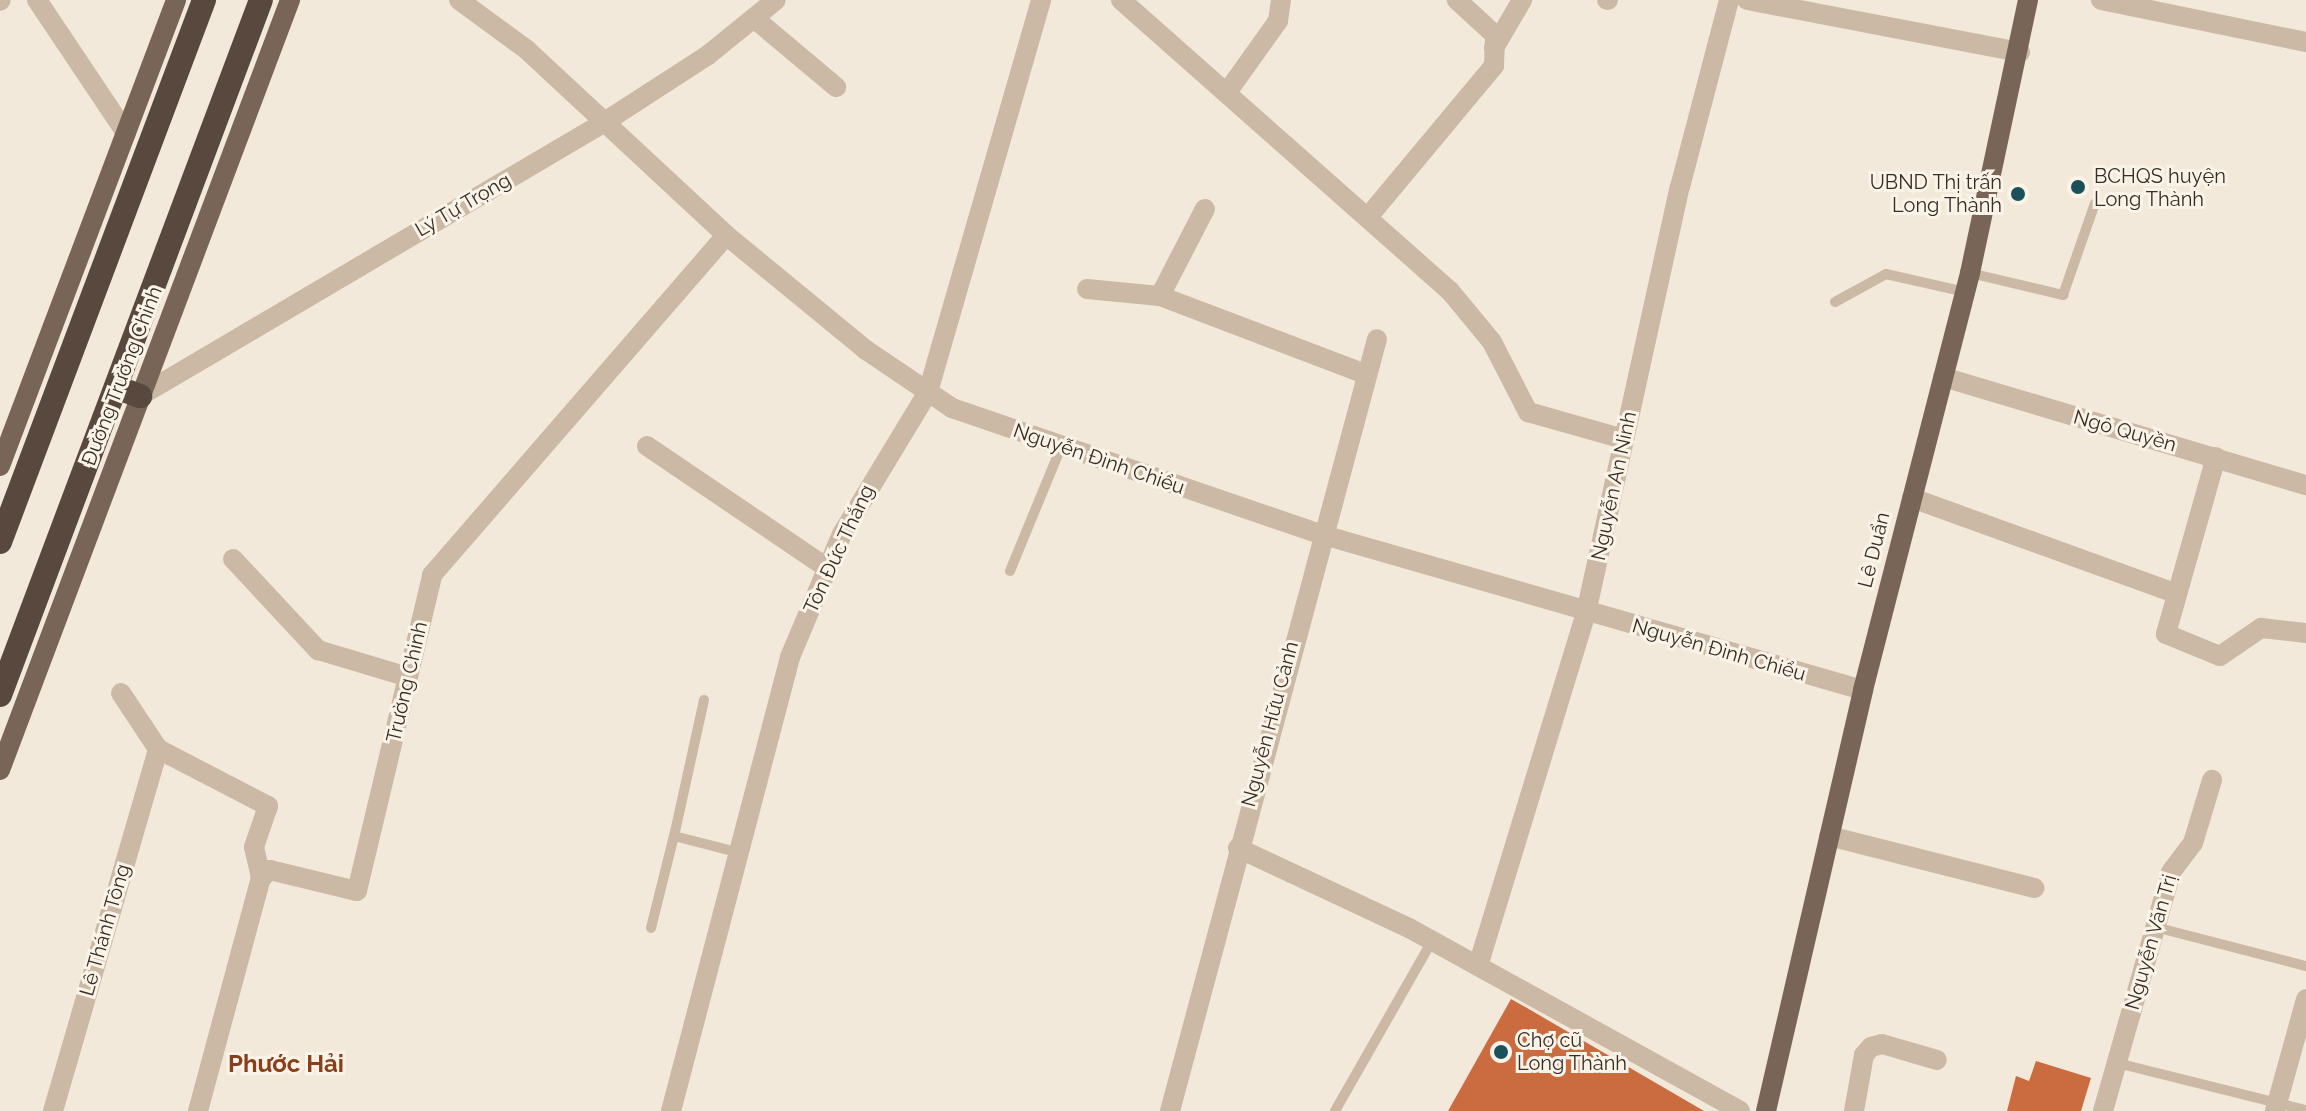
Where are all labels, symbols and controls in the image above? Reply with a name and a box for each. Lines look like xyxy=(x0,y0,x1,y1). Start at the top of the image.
place label: BCHQS huyện Long Thành xyxy=(2094,164,2226,211)
street label: Lý Tự Trọng xyxy=(410,168,516,242)
place label: UBND Thị trấn Long Thành xyxy=(1869,170,2002,217)
marker: BCHQS huyện Long Thành xyxy=(2069,178,2087,196)
marker: UBND Thị trấn Long Thành xyxy=(2009,185,2027,203)
street label: Đường Trường Chinh xyxy=(77,283,167,469)
street label: Ngô Quyền xyxy=(2071,405,2179,457)
street label: Nguyễn An Ninh xyxy=(1586,409,1642,563)
street label: Nguyễn Đình Chiểu xyxy=(1010,418,1188,500)
street label: Tôn Đức Thắng xyxy=(799,481,879,617)
street label: Lê Duẩn xyxy=(1853,510,1895,590)
street label: Nguyễn Đình Chiểu xyxy=(1629,614,1809,686)
street label: Trường Chinh xyxy=(381,619,433,745)
street label: Nguyễn Hữu Cảnh xyxy=(1236,639,1304,809)
street label: Lê Thánh Tông xyxy=(75,861,135,999)
street label: Nguyễn Văn Trị xyxy=(2120,871,2182,1013)
place label: Chợ cũ Long Thành xyxy=(1517,1028,1628,1075)
marker: Chợ cũ Long Thành xyxy=(1492,1043,1510,1061)
district label: Phước Hải xyxy=(228,1050,344,1078)

